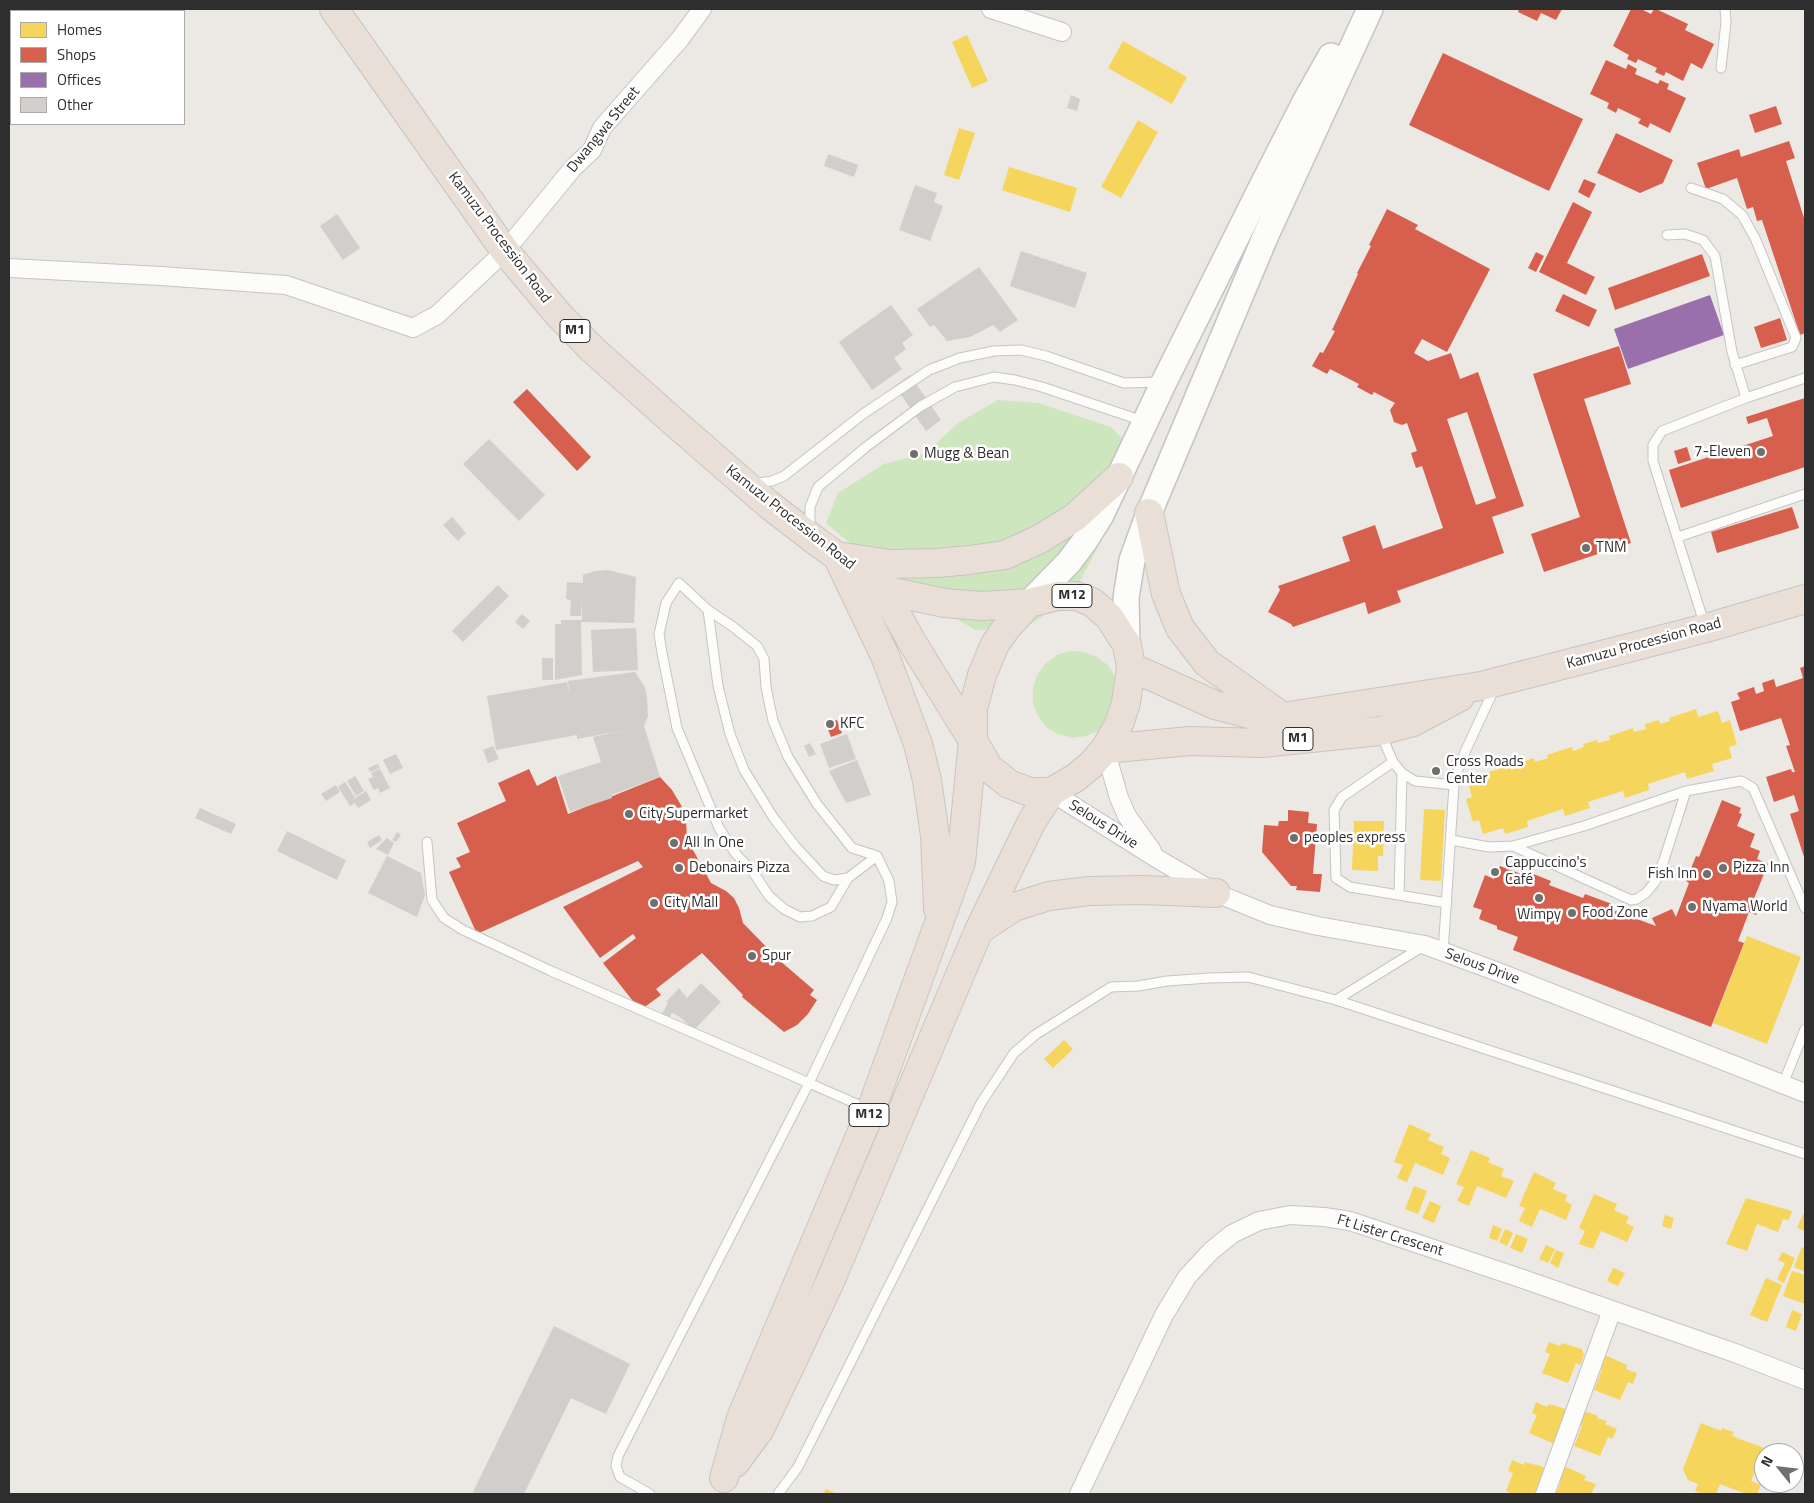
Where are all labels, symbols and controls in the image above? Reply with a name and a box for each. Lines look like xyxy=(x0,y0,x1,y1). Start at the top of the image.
legend xyxy=(10,10,185,125)
text: Homes xyxy=(57,18,102,41)
text: Shops xyxy=(57,43,96,66)
text: Offices xyxy=(57,68,101,91)
street label: Dwangwa Street xyxy=(564,83,644,177)
text: Other xyxy=(57,93,93,116)
street label: Kamuzu Procession Road xyxy=(444,169,554,307)
road number: M1 xyxy=(560,320,590,342)
place label: 7-Eleven xyxy=(1694,443,1751,461)
place label: Mugg & Bean xyxy=(924,445,1009,463)
marker: 7-Eleven xyxy=(1755,446,1767,458)
marker: Mugg & Bean xyxy=(908,448,920,460)
street label: Kamuzu Procession Road xyxy=(722,462,858,574)
place label: TNM xyxy=(1596,539,1627,557)
marker: TNM xyxy=(1580,542,1592,554)
road number: M12 xyxy=(1052,584,1092,608)
street label: Kamuzu Procession Road xyxy=(1565,615,1723,673)
place label: KFC xyxy=(840,715,864,733)
marker: KFC xyxy=(824,718,836,730)
road number: M1 xyxy=(1283,728,1313,751)
place label: Cross Roads Center xyxy=(1446,753,1524,788)
marker: Cross Roads Center xyxy=(1430,765,1442,777)
street label: Selous Drive xyxy=(1065,797,1141,853)
place label: City Supermarket xyxy=(639,805,748,823)
marker: City Supermarket xyxy=(623,808,635,820)
place label: peoples express xyxy=(1304,829,1405,847)
marker: peoples express xyxy=(1288,832,1300,844)
place label: All In One xyxy=(684,834,744,852)
marker: All In One xyxy=(668,837,680,849)
place label: Cappuccino's Café xyxy=(1505,854,1586,889)
place label: Debonairs Pizza xyxy=(689,859,790,877)
place label: Pizza Inn xyxy=(1733,859,1789,877)
marker: Debonairs Pizza xyxy=(673,862,685,874)
marker: Pizza Inn xyxy=(1717,862,1729,874)
place label: Fish Inn xyxy=(1648,865,1697,883)
marker: Cappuccino's Café xyxy=(1489,866,1501,878)
marker: Fish Inn xyxy=(1701,868,1713,880)
marker: Wimpy xyxy=(1533,892,1545,904)
place label: City Mall xyxy=(664,894,718,912)
marker: City Mall xyxy=(648,897,660,909)
place label: Nyama World xyxy=(1702,898,1788,916)
marker: Nyama World xyxy=(1686,901,1698,913)
place label: Food Zone xyxy=(1582,904,1648,922)
place label: Wimpy xyxy=(1517,906,1561,924)
marker: Food Zone xyxy=(1566,907,1578,919)
street label: Selous Drive xyxy=(1442,945,1522,989)
place label: Spur xyxy=(762,947,791,965)
marker: Spur xyxy=(746,950,758,962)
road number: M12 xyxy=(849,1104,889,1126)
street label: Ft Lister Crescent xyxy=(1335,1211,1445,1261)
north arrow xyxy=(1754,1443,1804,1493)
text: N xyxy=(1755,1452,1778,1470)

